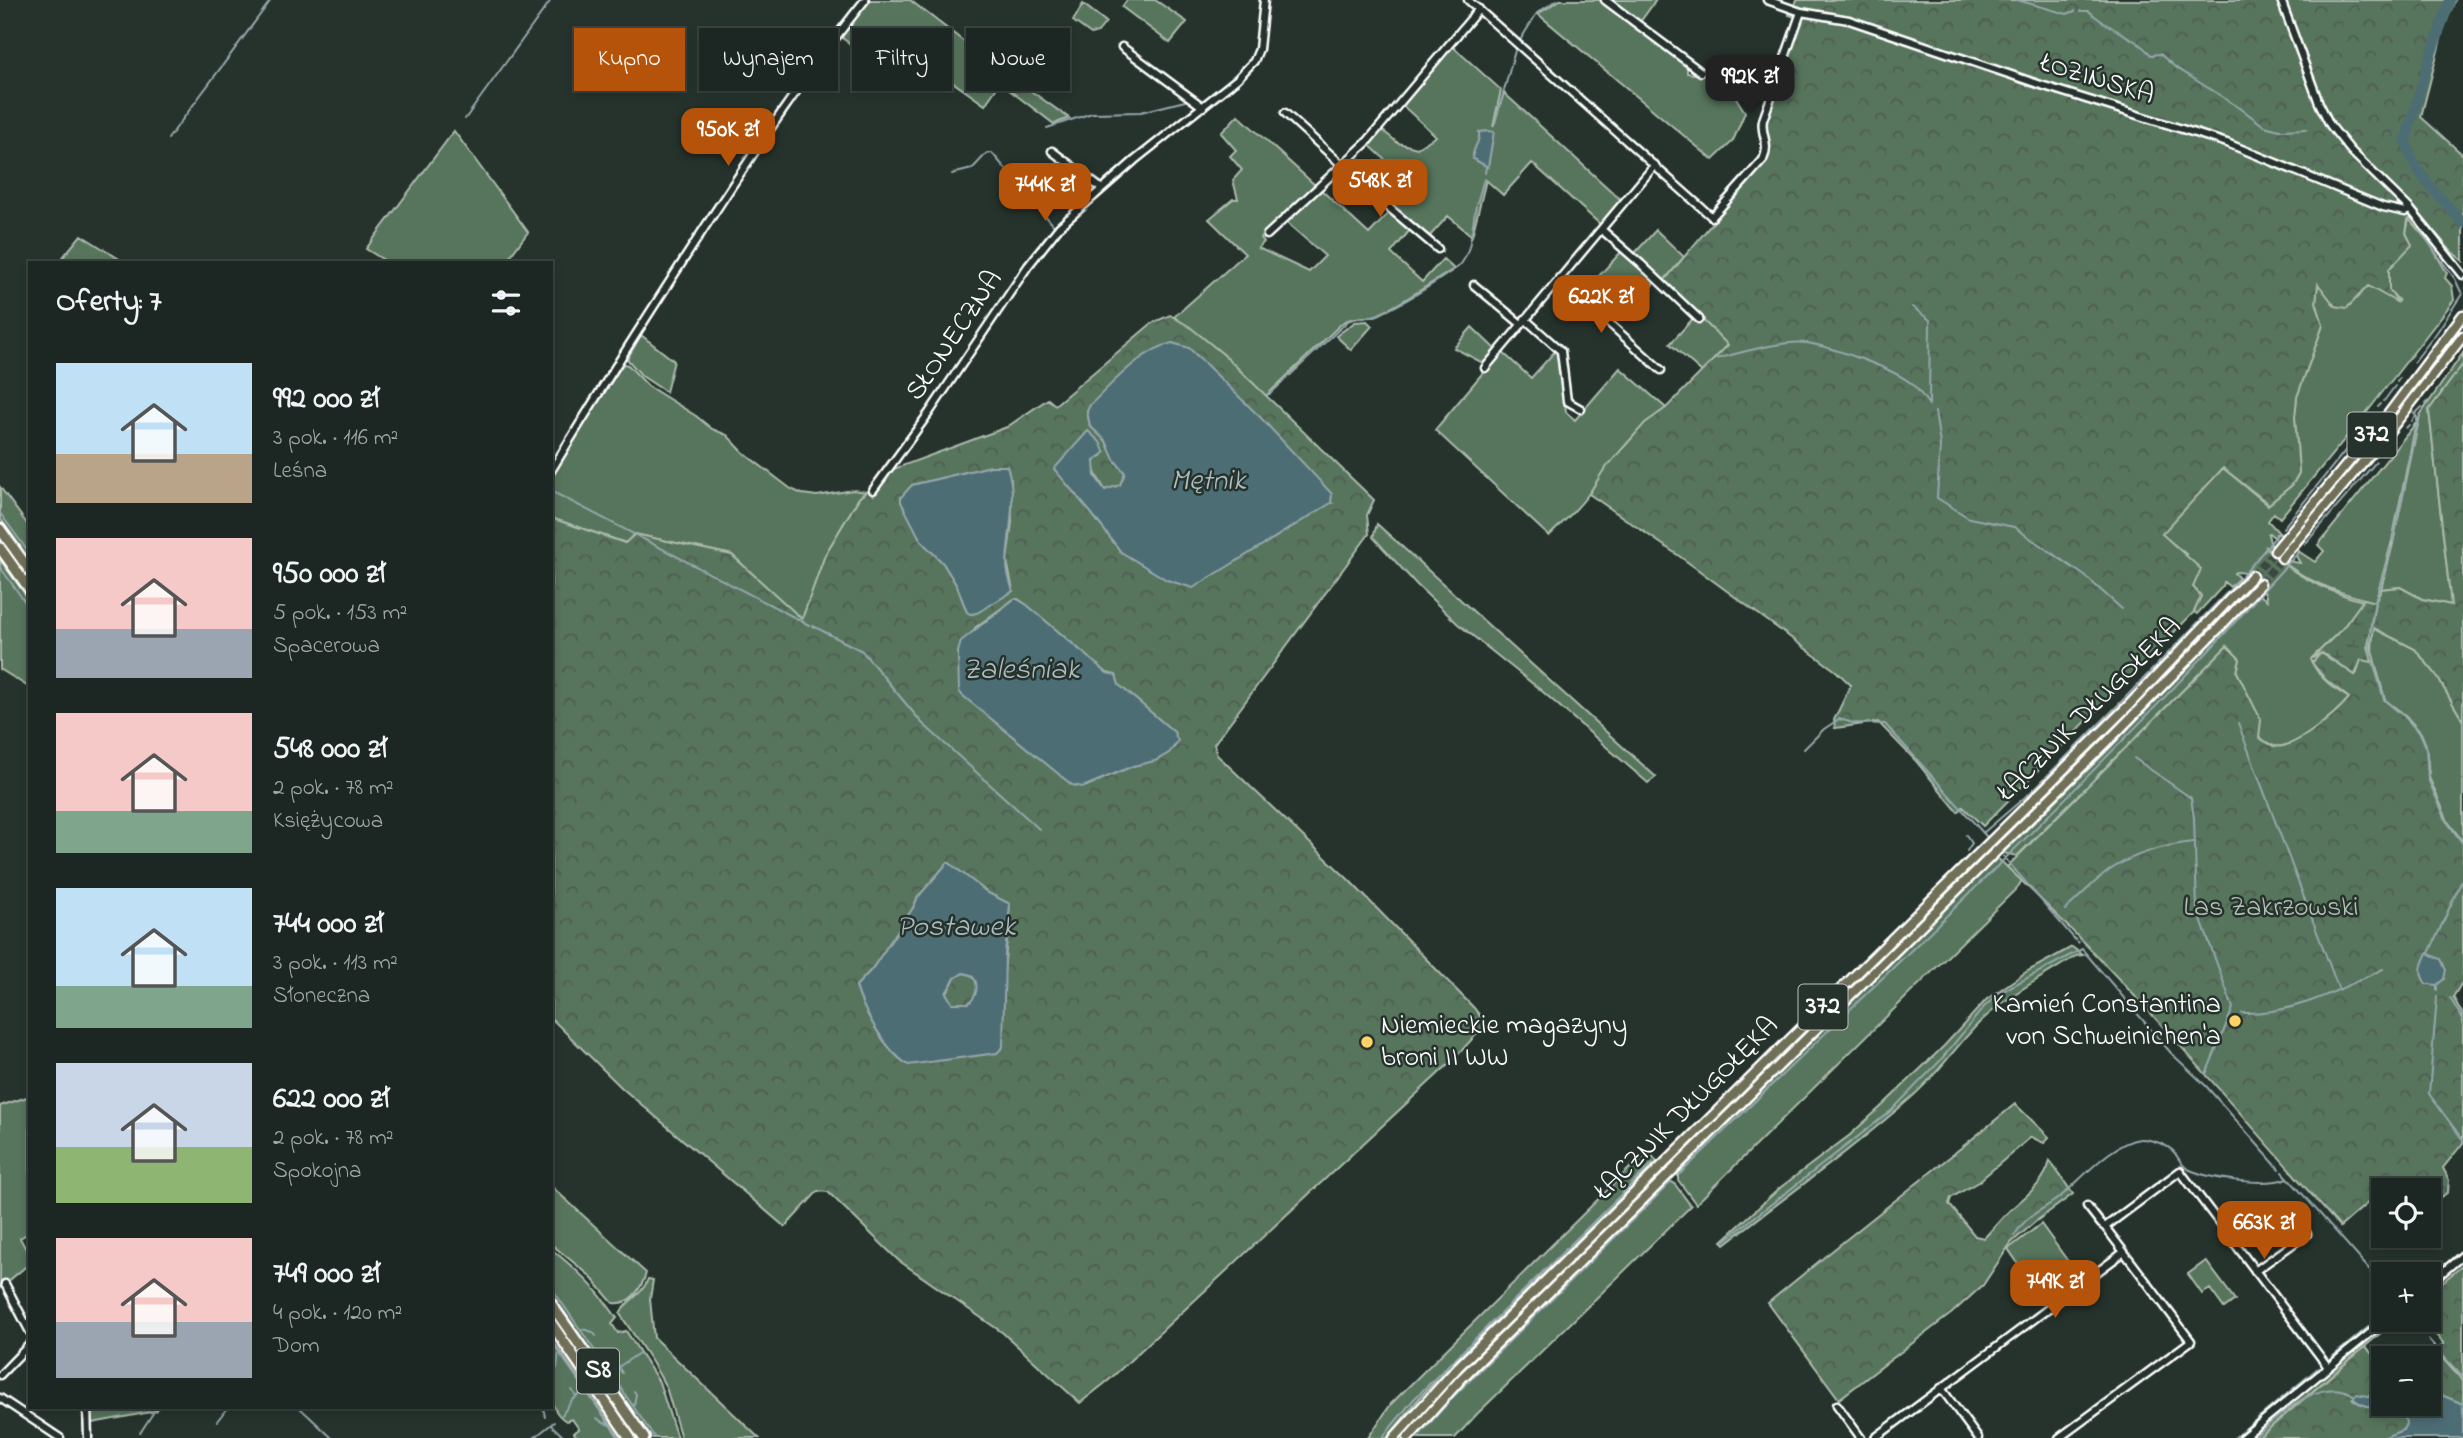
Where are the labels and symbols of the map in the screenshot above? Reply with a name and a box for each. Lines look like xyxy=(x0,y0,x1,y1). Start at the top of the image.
street label: ŁOZIŃSKA xyxy=(2034,43,2159,117)
pin: 992K zł xyxy=(1685,55,1815,115)
pin: 950K zł xyxy=(663,108,793,168)
pin: 548K zł xyxy=(1315,160,1445,219)
pin: 744K zł xyxy=(980,164,1110,223)
street label: SŁONECZNA xyxy=(896,262,1014,410)
pin: 622K zł xyxy=(1536,276,1666,335)
road number: 372 xyxy=(2348,412,2396,458)
water label: Mętnik xyxy=(1170,460,1247,504)
street label: ŁĄCZNIK DŁUGOŁĘKA xyxy=(1988,608,2192,812)
water label: Zaleśniak xyxy=(963,649,1081,693)
park label: Las Zakrzowski xyxy=(2184,888,2358,929)
water label: Postawek xyxy=(897,906,1017,950)
road number: 372 xyxy=(1798,984,1848,1030)
place label: Kamień Constantina von Schweinichen'a xyxy=(1992,985,2221,1058)
place label: Niemieckie magazyny broni II WW xyxy=(1381,1006,1627,1079)
street label: ŁĄCZNIK DŁUGOŁĘKA xyxy=(1585,1007,1789,1211)
marker: Kamień Constantina von Schweinichen'a xyxy=(2227,1013,2243,1029)
marker: Niemieckie magazyny broni II WW xyxy=(1359,1034,1375,1050)
pin: 663K zł xyxy=(2199,1202,2329,1261)
pin: 749K zł xyxy=(1990,1260,2120,1320)
road number: S8 xyxy=(577,1348,619,1394)

